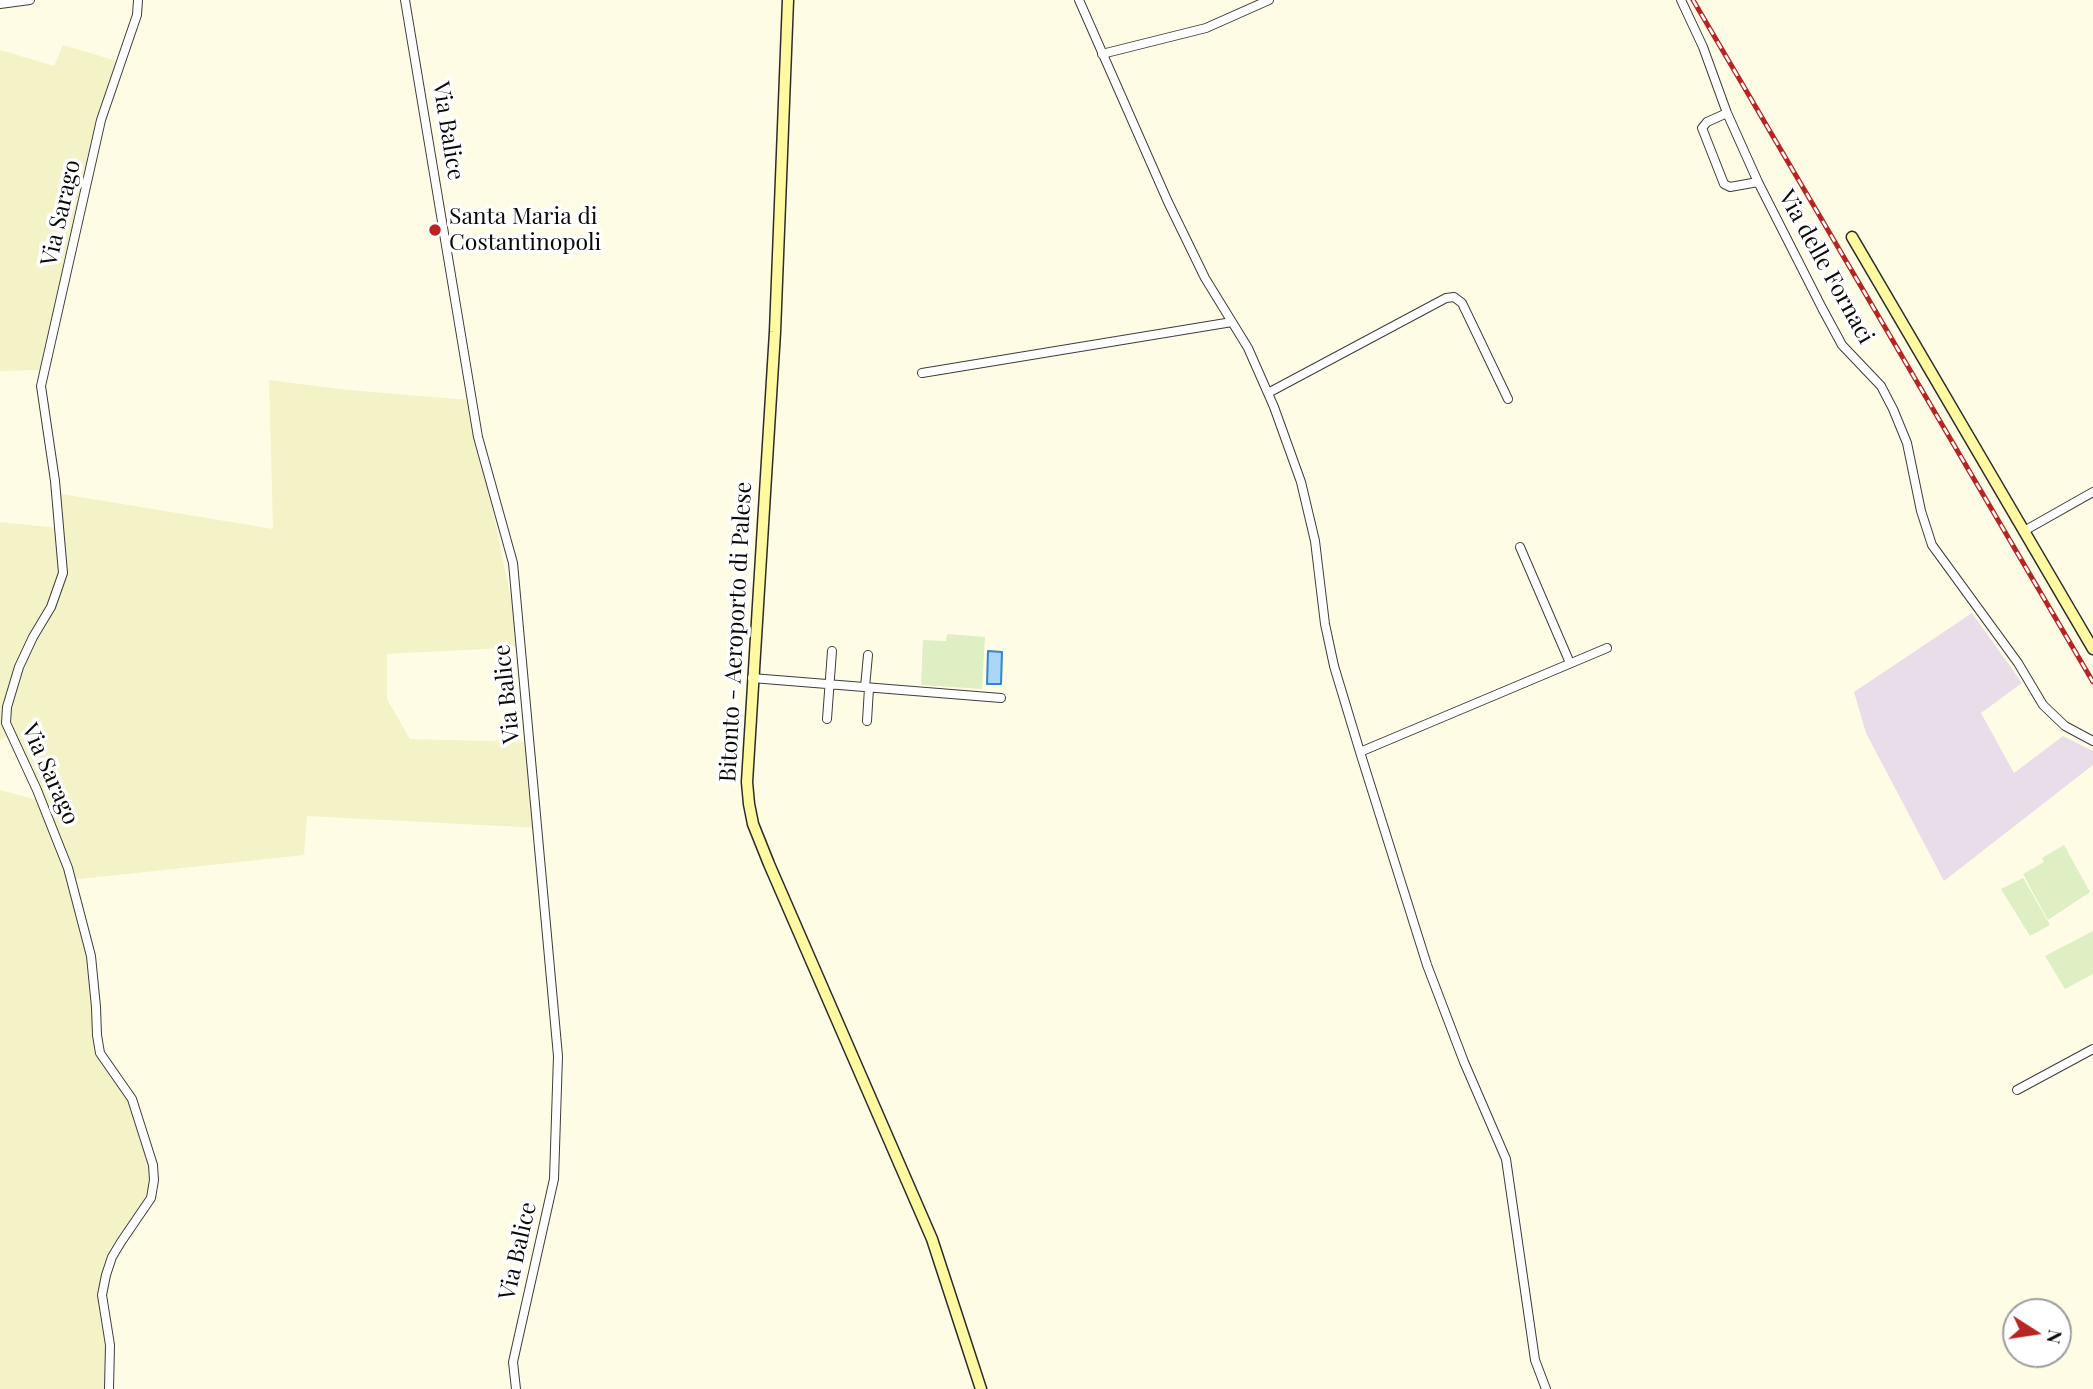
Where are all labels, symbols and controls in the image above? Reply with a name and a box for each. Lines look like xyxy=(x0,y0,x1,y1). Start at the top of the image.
street label: Via Balice xyxy=(427,80,469,182)
street label: Via Sarago xyxy=(35,157,87,269)
street label: Via delle Fornaci xyxy=(1772,185,1880,349)
place label: Santa Maria di Costantinopoli xyxy=(449,203,601,257)
marker: Santa Maria di Costantinopoli xyxy=(427,222,443,238)
street label: Bitonto - Aeroporto di Palese xyxy=(714,481,758,783)
street label: Via Balice xyxy=(488,643,526,745)
street label: Via Sarago xyxy=(15,719,85,829)
street label: Via Balice xyxy=(493,1199,543,1303)
north arrow xyxy=(2002,1298,2072,1368)
text: N xyxy=(2041,1328,2070,1346)

